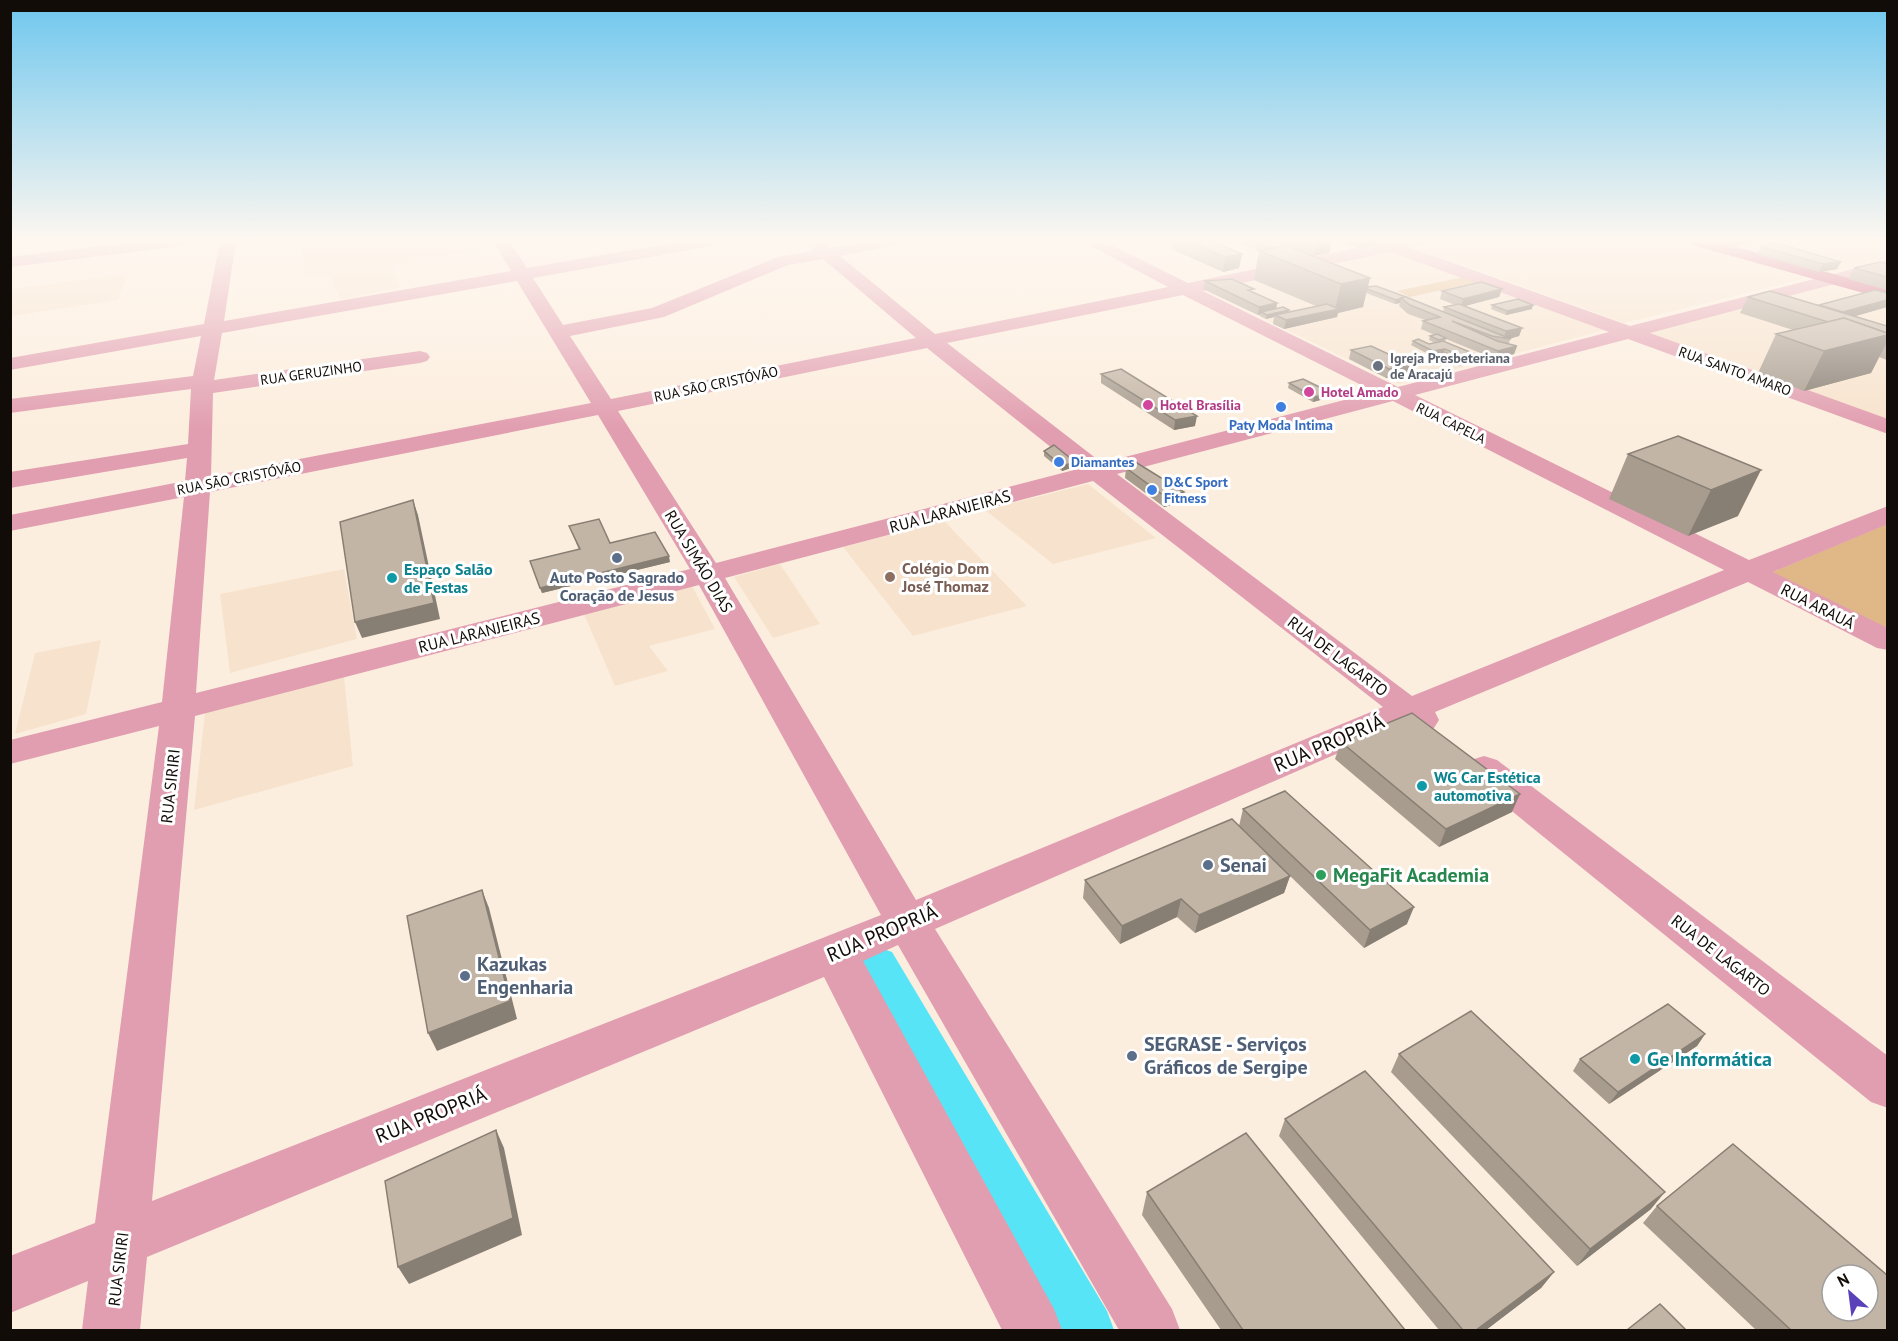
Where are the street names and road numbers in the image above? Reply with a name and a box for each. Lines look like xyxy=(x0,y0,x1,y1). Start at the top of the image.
street label: RUA SANTO AMARO xyxy=(1676,342,1794,400)
street label: RUA GERUZINHO xyxy=(259,357,363,389)
street label: RUA SÃO CRISTÓVÃO xyxy=(652,362,780,406)
street label: RUA CAPELA xyxy=(1413,398,1490,448)
street label: RUA SÃO CRISTÓVÃO xyxy=(175,457,303,499)
street label: RUA LARANJEIRAS xyxy=(887,485,1013,537)
street label: RUA SIMÃO DIAS xyxy=(661,506,737,616)
street label: RUA ARAUÁ xyxy=(1778,579,1859,633)
street label: RUA LARANJEIRAS xyxy=(416,607,542,657)
street label: RUA DE LAGARTO xyxy=(1284,612,1392,700)
street label: RUA PROPRIÁ xyxy=(1270,708,1388,778)
street label: RUA SIRIRI xyxy=(156,748,184,824)
street label: RUA PROPRIÁ xyxy=(823,898,941,968)
street label: RUA DE LAGARTO xyxy=(1667,910,1775,1000)
street label: RUA PROPRIÁ xyxy=(372,1081,491,1149)
street label: RUA SIRIRI xyxy=(104,1231,132,1307)

